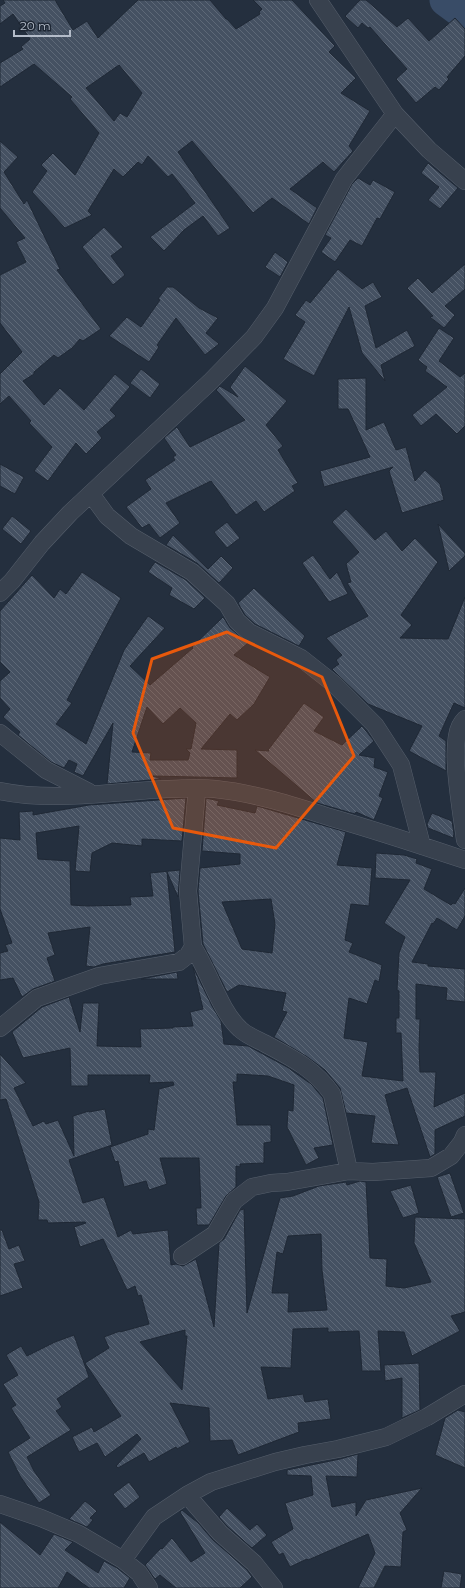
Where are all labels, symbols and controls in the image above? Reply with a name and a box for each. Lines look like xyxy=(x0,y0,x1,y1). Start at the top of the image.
scale bar xyxy=(14,12,70,38)
text: 20 m xyxy=(20,18,51,33)

